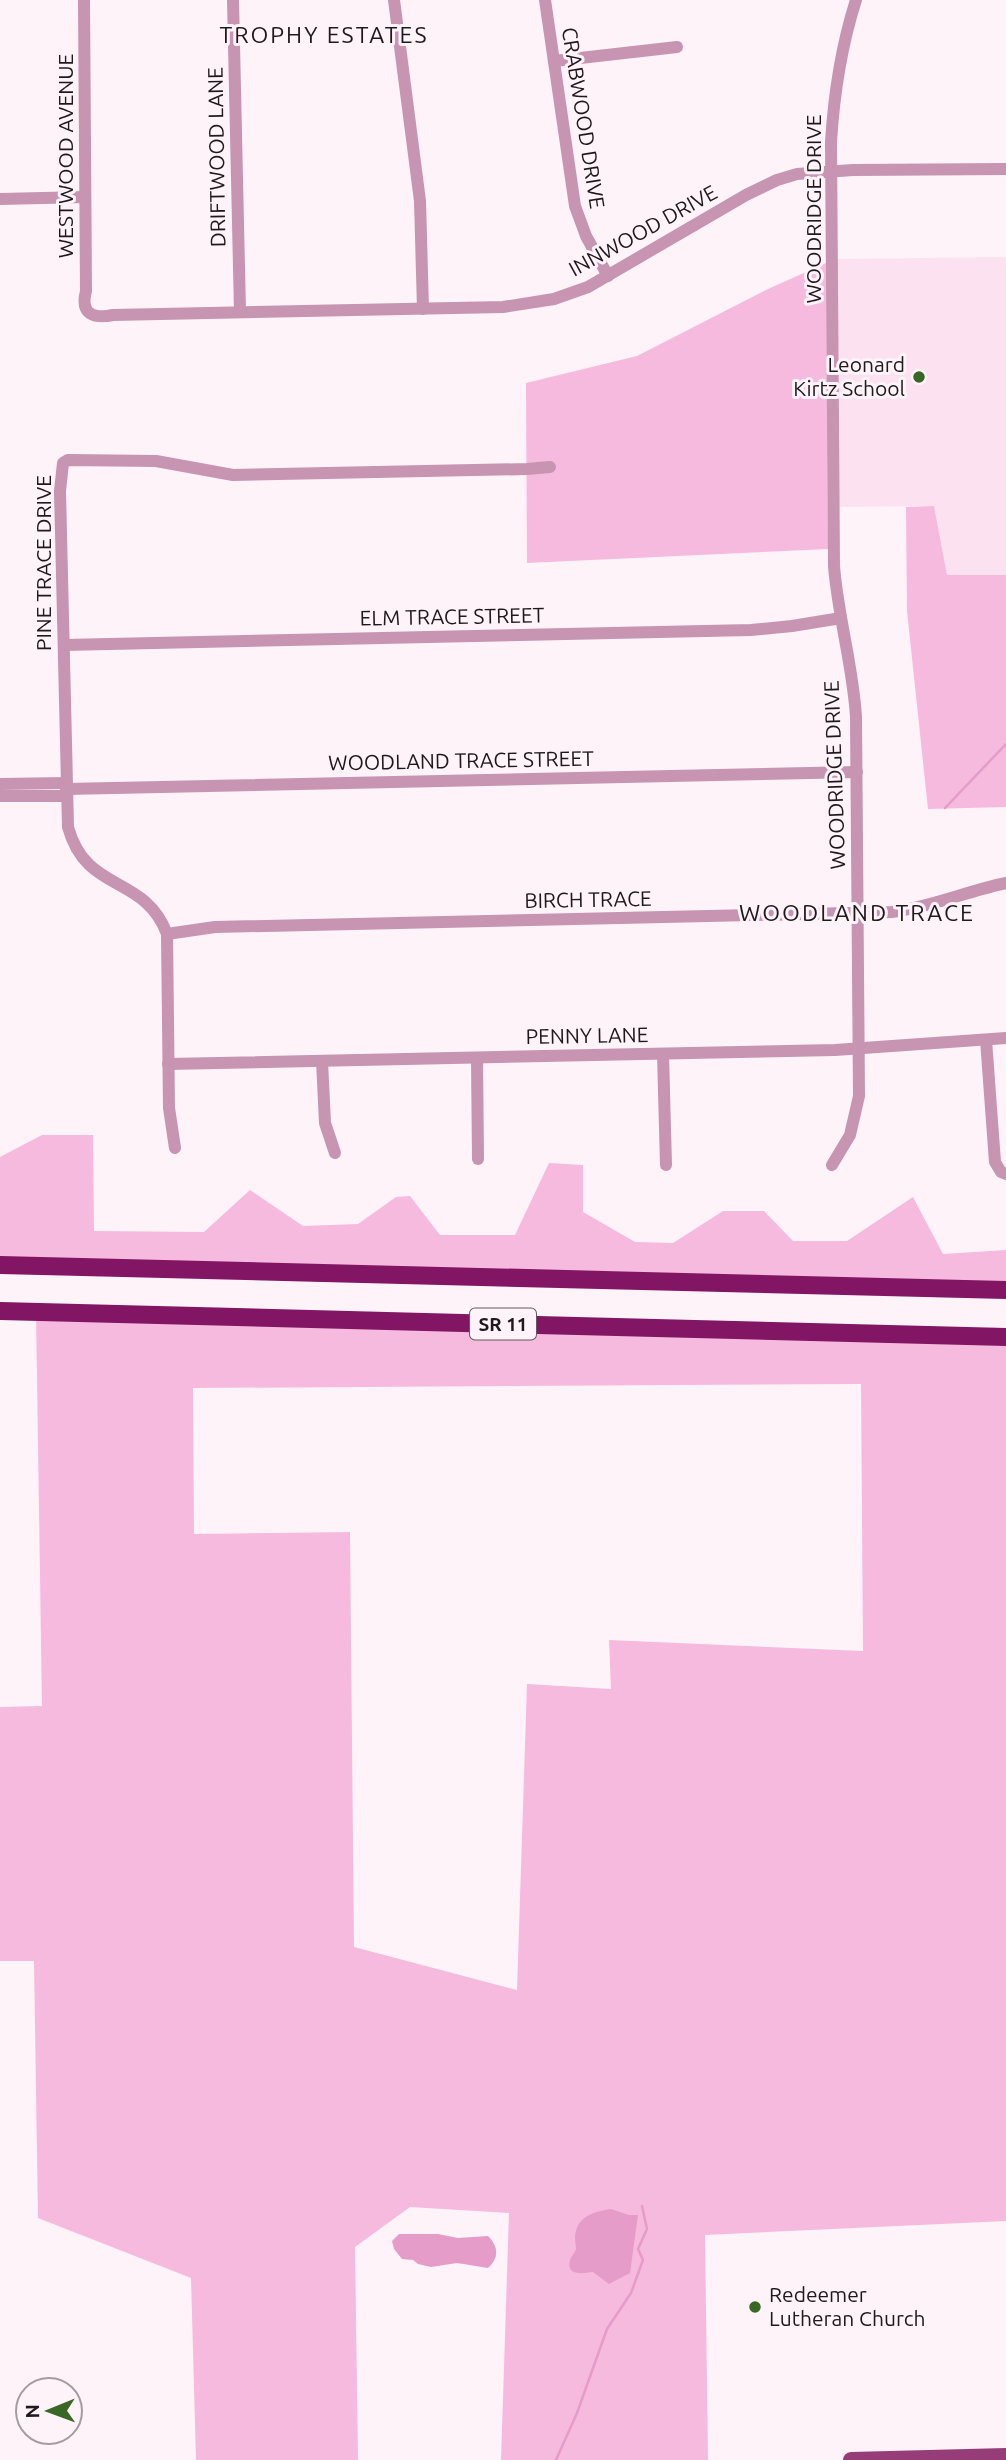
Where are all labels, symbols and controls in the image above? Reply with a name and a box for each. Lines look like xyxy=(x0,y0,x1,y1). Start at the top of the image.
district label: TROPHY ESTATES xyxy=(219,22,429,47)
street label: CRABWOOD DRIVE xyxy=(558,25,610,210)
street label: WESTWOOD AVENUE xyxy=(53,54,77,258)
street label: DRIFTWOOD LANE xyxy=(202,67,230,247)
street label: WOODRIDGE DRIVE xyxy=(801,114,825,304)
street label: INNWOOD DRIVE xyxy=(564,180,721,281)
place label: Leonard Kirtz School xyxy=(793,352,905,400)
marker: Leonard Kirtz School xyxy=(911,369,927,385)
street label: PINE TRACE DRIVE xyxy=(31,475,55,651)
street label: ELM TRACE STREET xyxy=(359,602,545,630)
street label: WOODRIDGE DRIVE xyxy=(819,680,849,870)
street label: WOODLAND TRACE STREET xyxy=(328,746,594,774)
street label: BIRCH TRACE xyxy=(524,886,652,912)
district label: WOODLAND TRACE xyxy=(739,900,975,925)
street label: PENNY LANE xyxy=(525,1022,649,1048)
road number: SR 11 xyxy=(470,1308,536,1340)
place label: Redeemer Lutheran Church xyxy=(769,2282,926,2330)
marker: Redeemer Lutheran Church xyxy=(747,2299,763,2315)
north arrow xyxy=(14,2376,84,2446)
text: N xyxy=(21,2404,43,2419)

